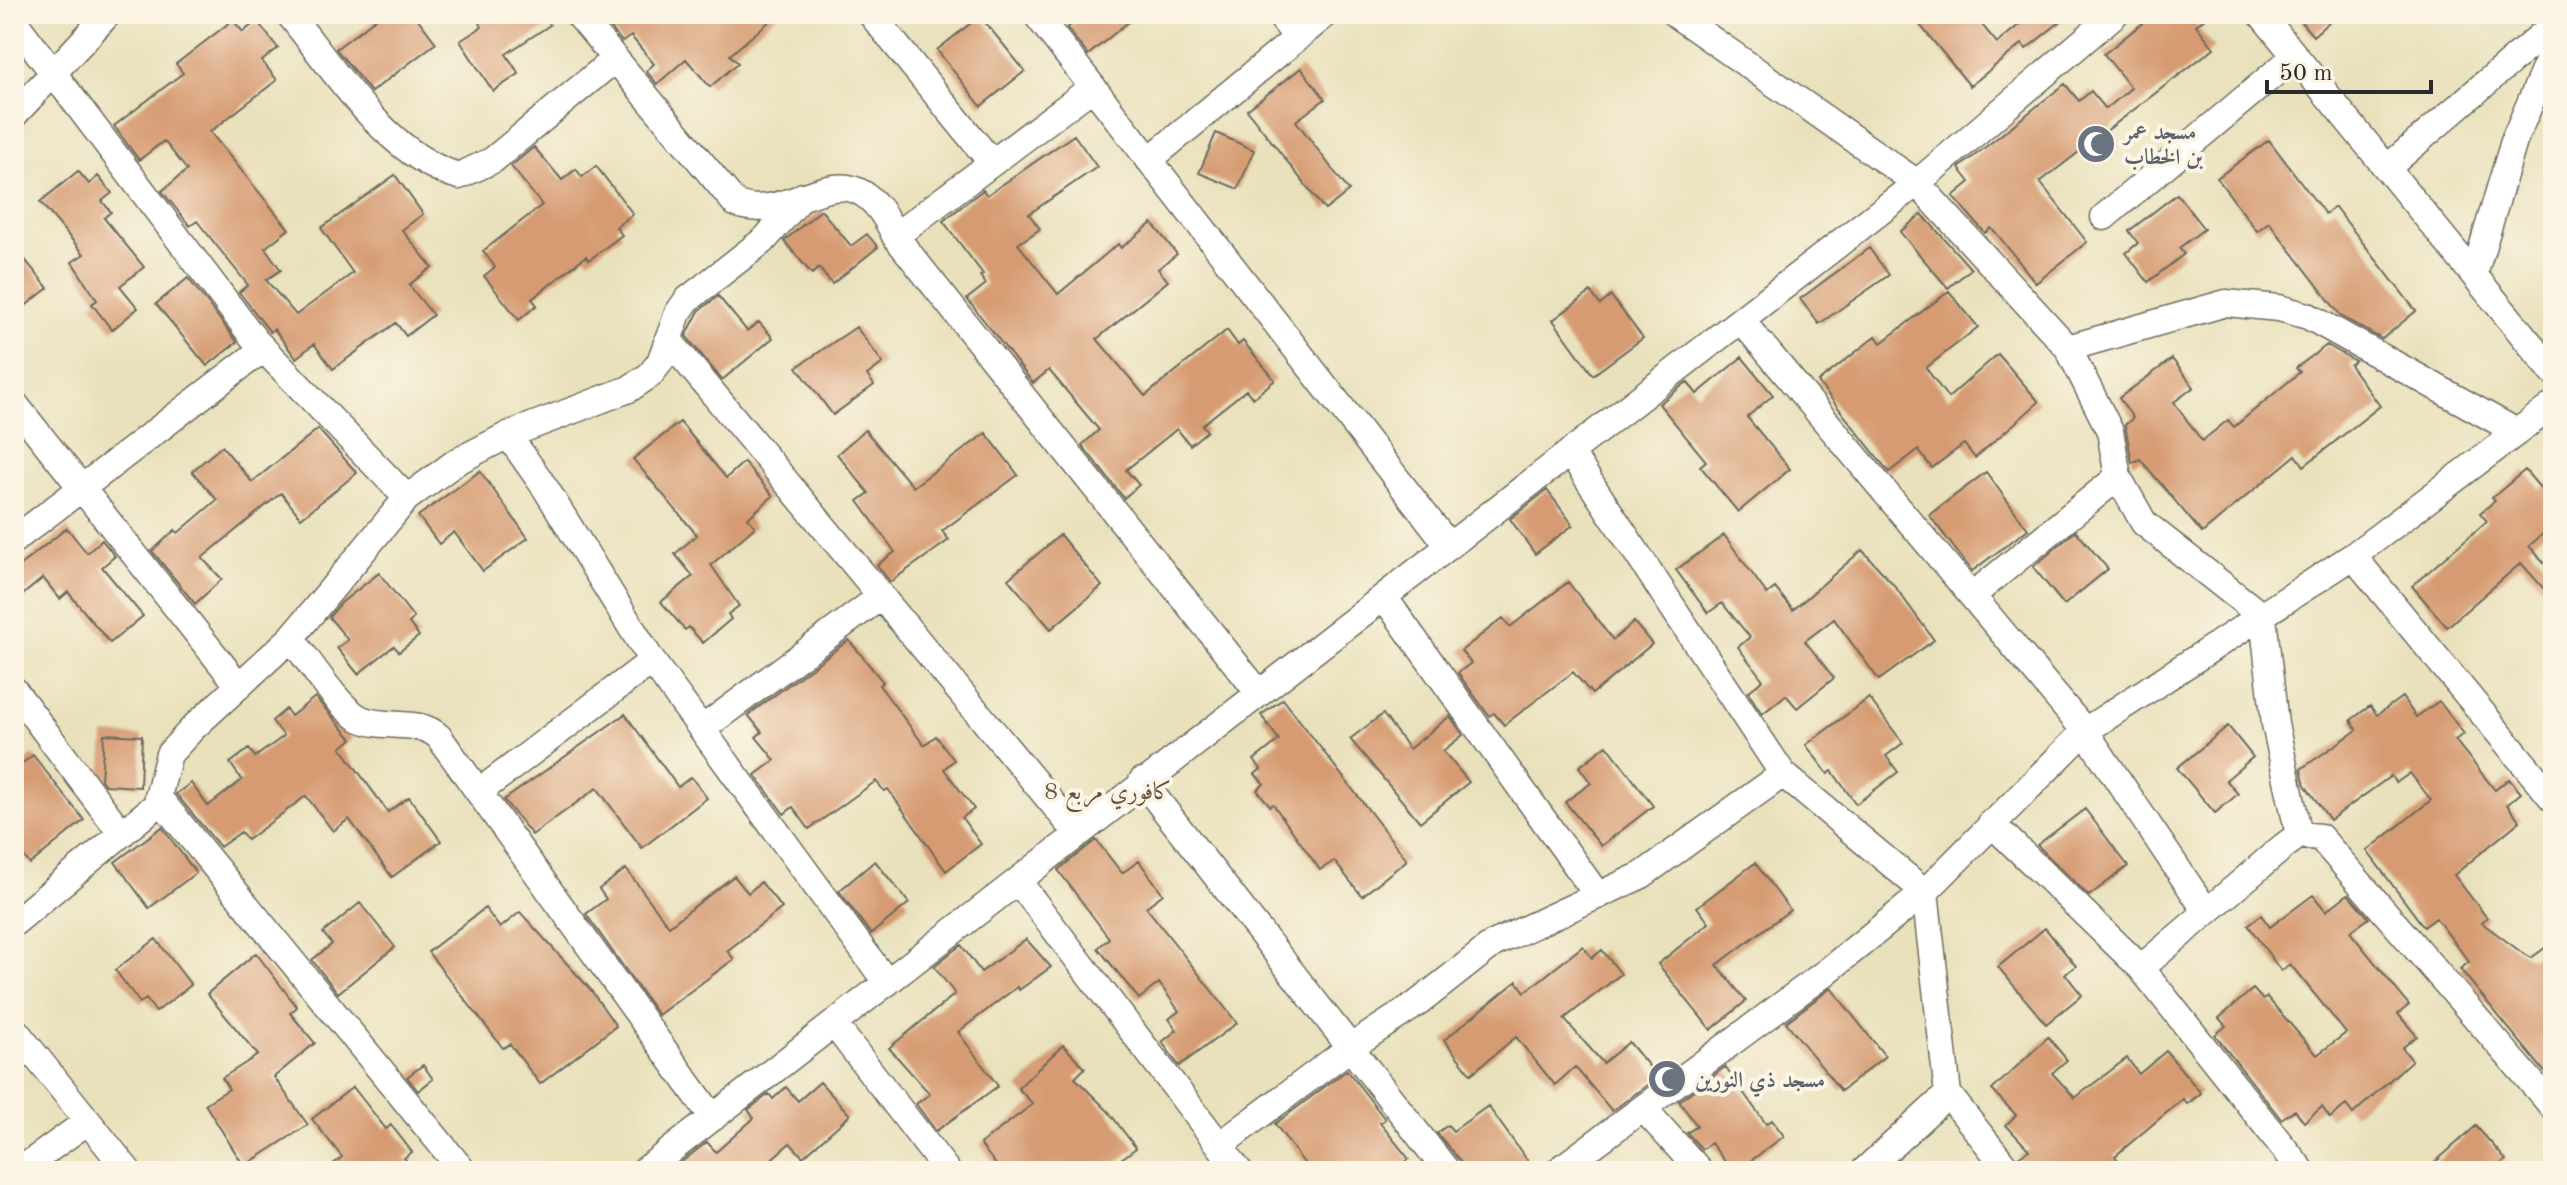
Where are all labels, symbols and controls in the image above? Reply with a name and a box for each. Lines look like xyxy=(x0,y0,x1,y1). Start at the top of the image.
scale bar xyxy=(2267,44,2431,94)
text: 50 m xyxy=(2279,62,2333,86)
place label: مسجد عمر بن الخطاب xyxy=(2122,122,2203,171)
mosque icon: مسجد عمر بن الخطاب xyxy=(2075,123,2117,165)
district label: كافوري مربع 8 xyxy=(1044,780,1172,813)
mosque icon: مسجد ذي النورين xyxy=(1646,1058,1688,1100)
place label: مسجد ذي النورين xyxy=(1695,1070,1825,1098)

